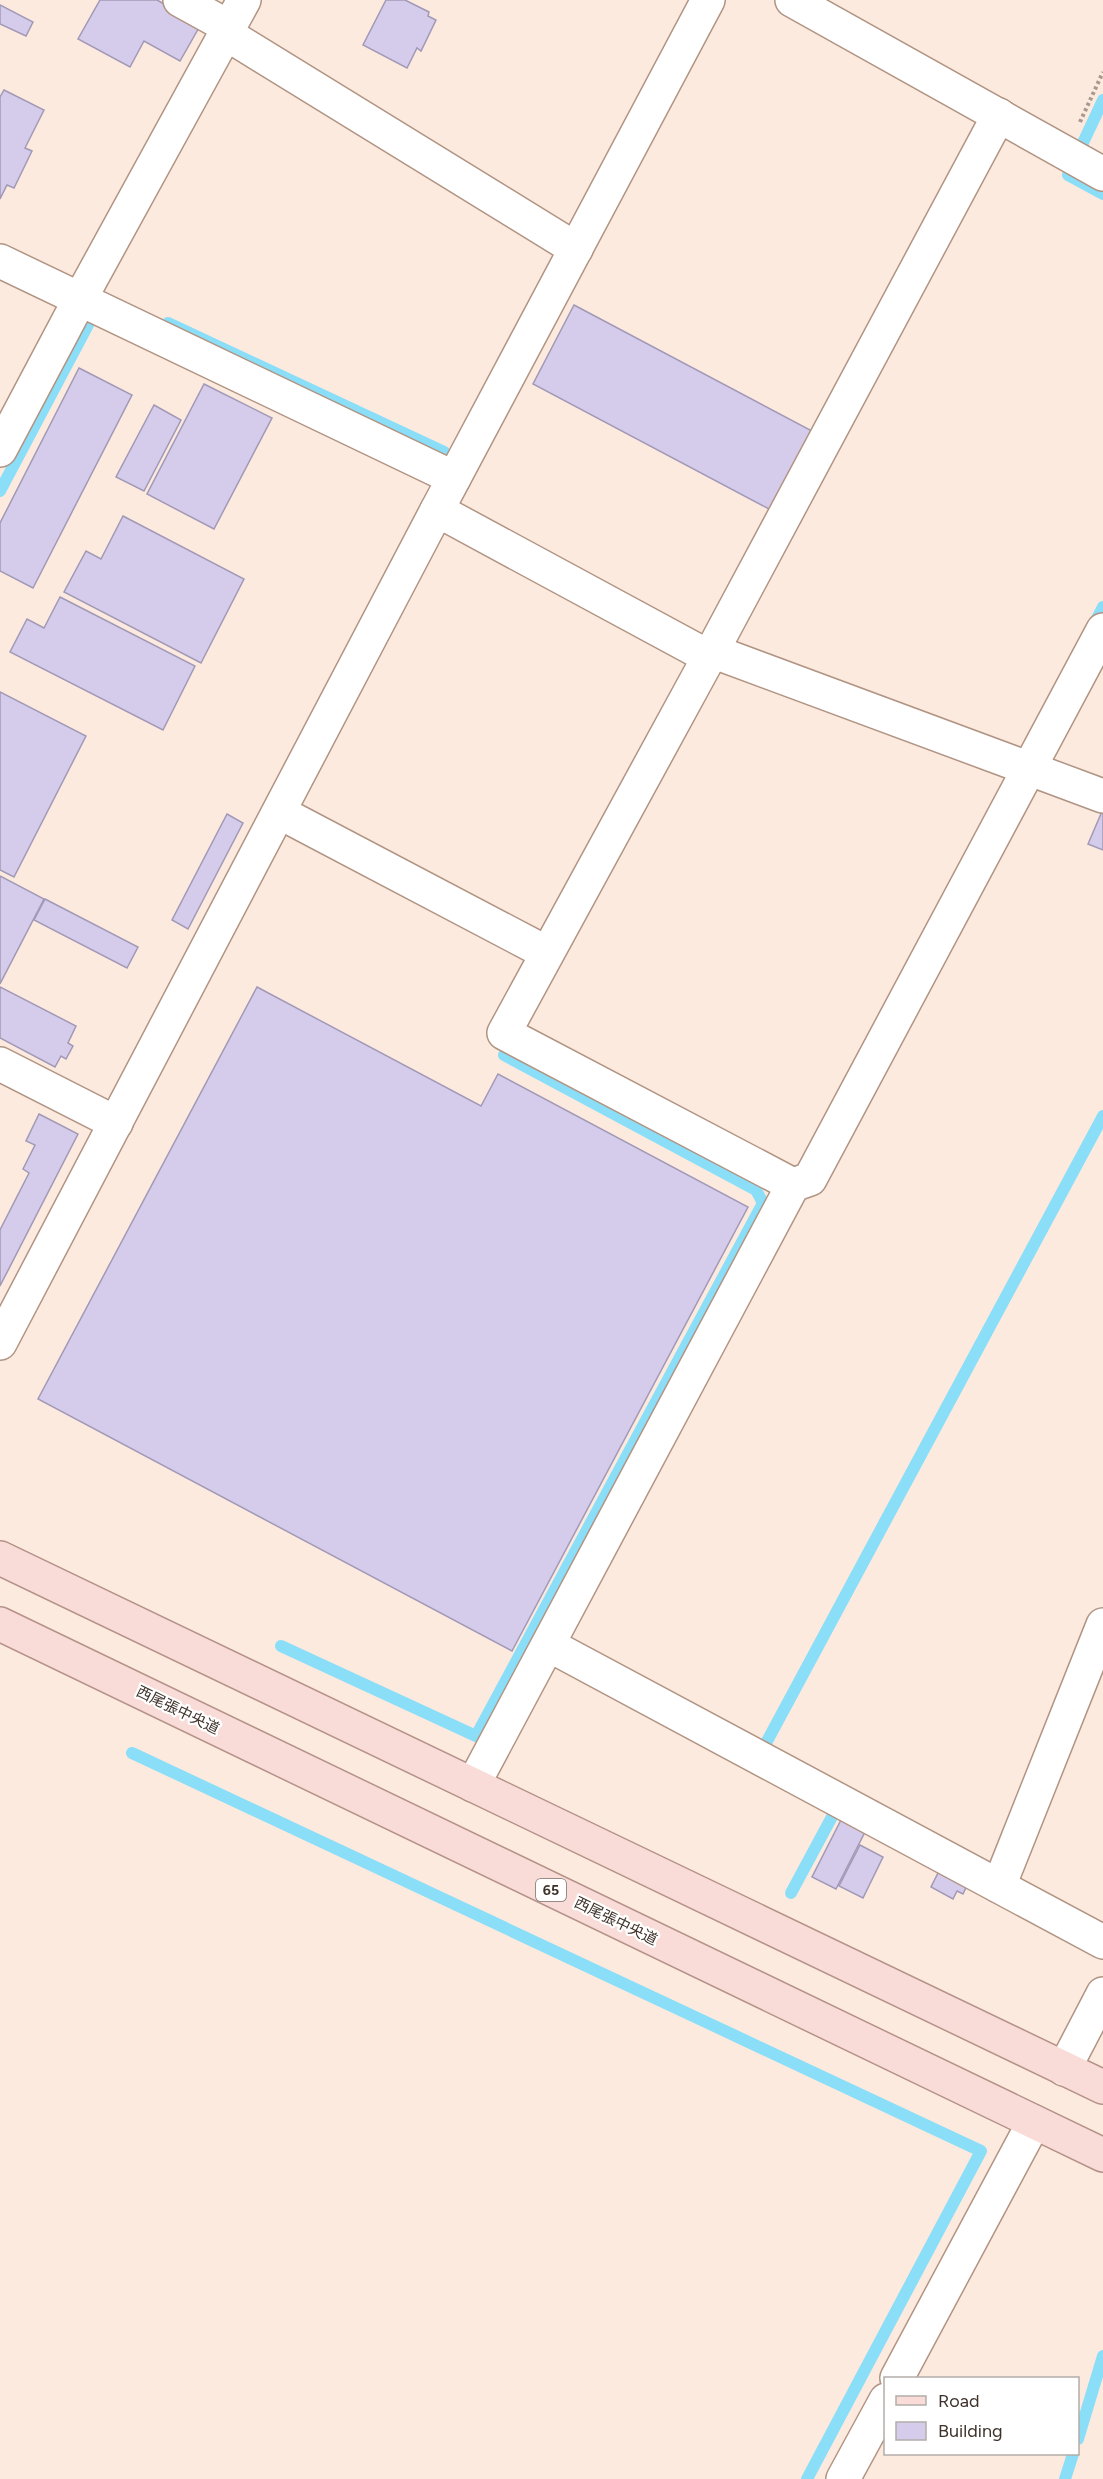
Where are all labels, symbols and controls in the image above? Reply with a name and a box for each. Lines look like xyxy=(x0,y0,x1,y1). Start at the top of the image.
street label: 西尾張中央道 xyxy=(134,1682,222,1738)
road number: 65 xyxy=(536,1879,566,1901)
street label: 西尾張中央道 xyxy=(572,1893,660,1949)
legend xyxy=(884,2377,1079,2455)
text: Road xyxy=(938,2390,979,2412)
text: Building xyxy=(938,2420,1003,2442)

